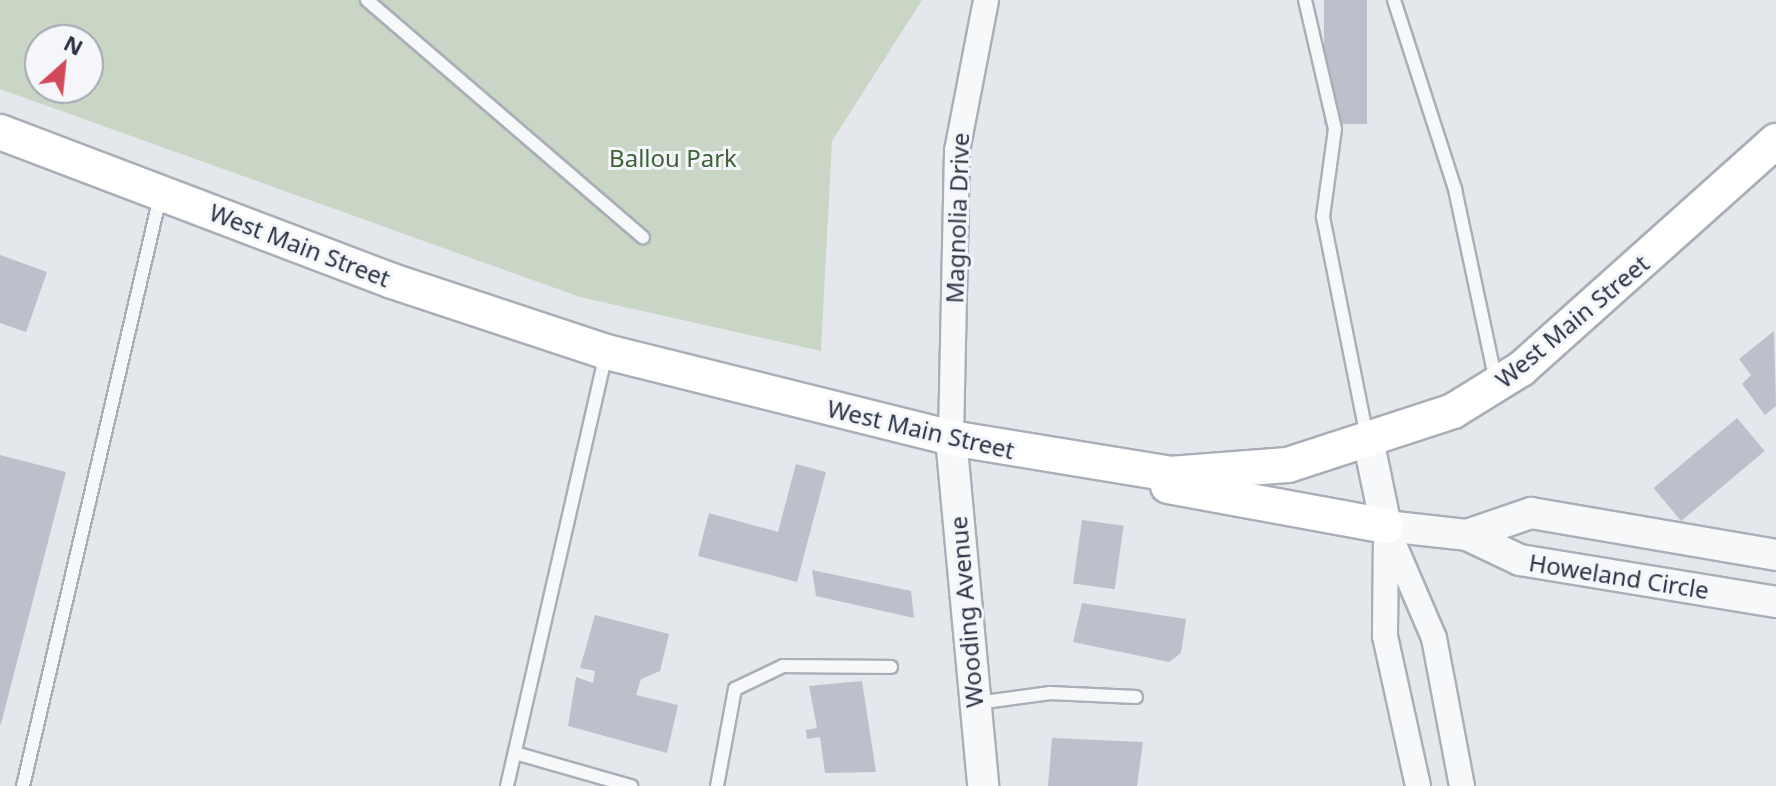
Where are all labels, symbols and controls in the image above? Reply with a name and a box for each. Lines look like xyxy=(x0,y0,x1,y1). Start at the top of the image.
north arrow xyxy=(24,24,104,104)
text: N xyxy=(59,27,89,62)
street label: Magnolia Drive xyxy=(940,132,974,304)
park label: Ballou Park xyxy=(609,144,737,172)
street label: West Main Street xyxy=(206,197,394,293)
street label: West Main Street xyxy=(1489,248,1655,394)
street label: West Main Street xyxy=(825,393,1017,465)
street label: Wooding Avenue xyxy=(943,515,989,709)
street label: Howeland Circle xyxy=(1527,548,1711,604)

